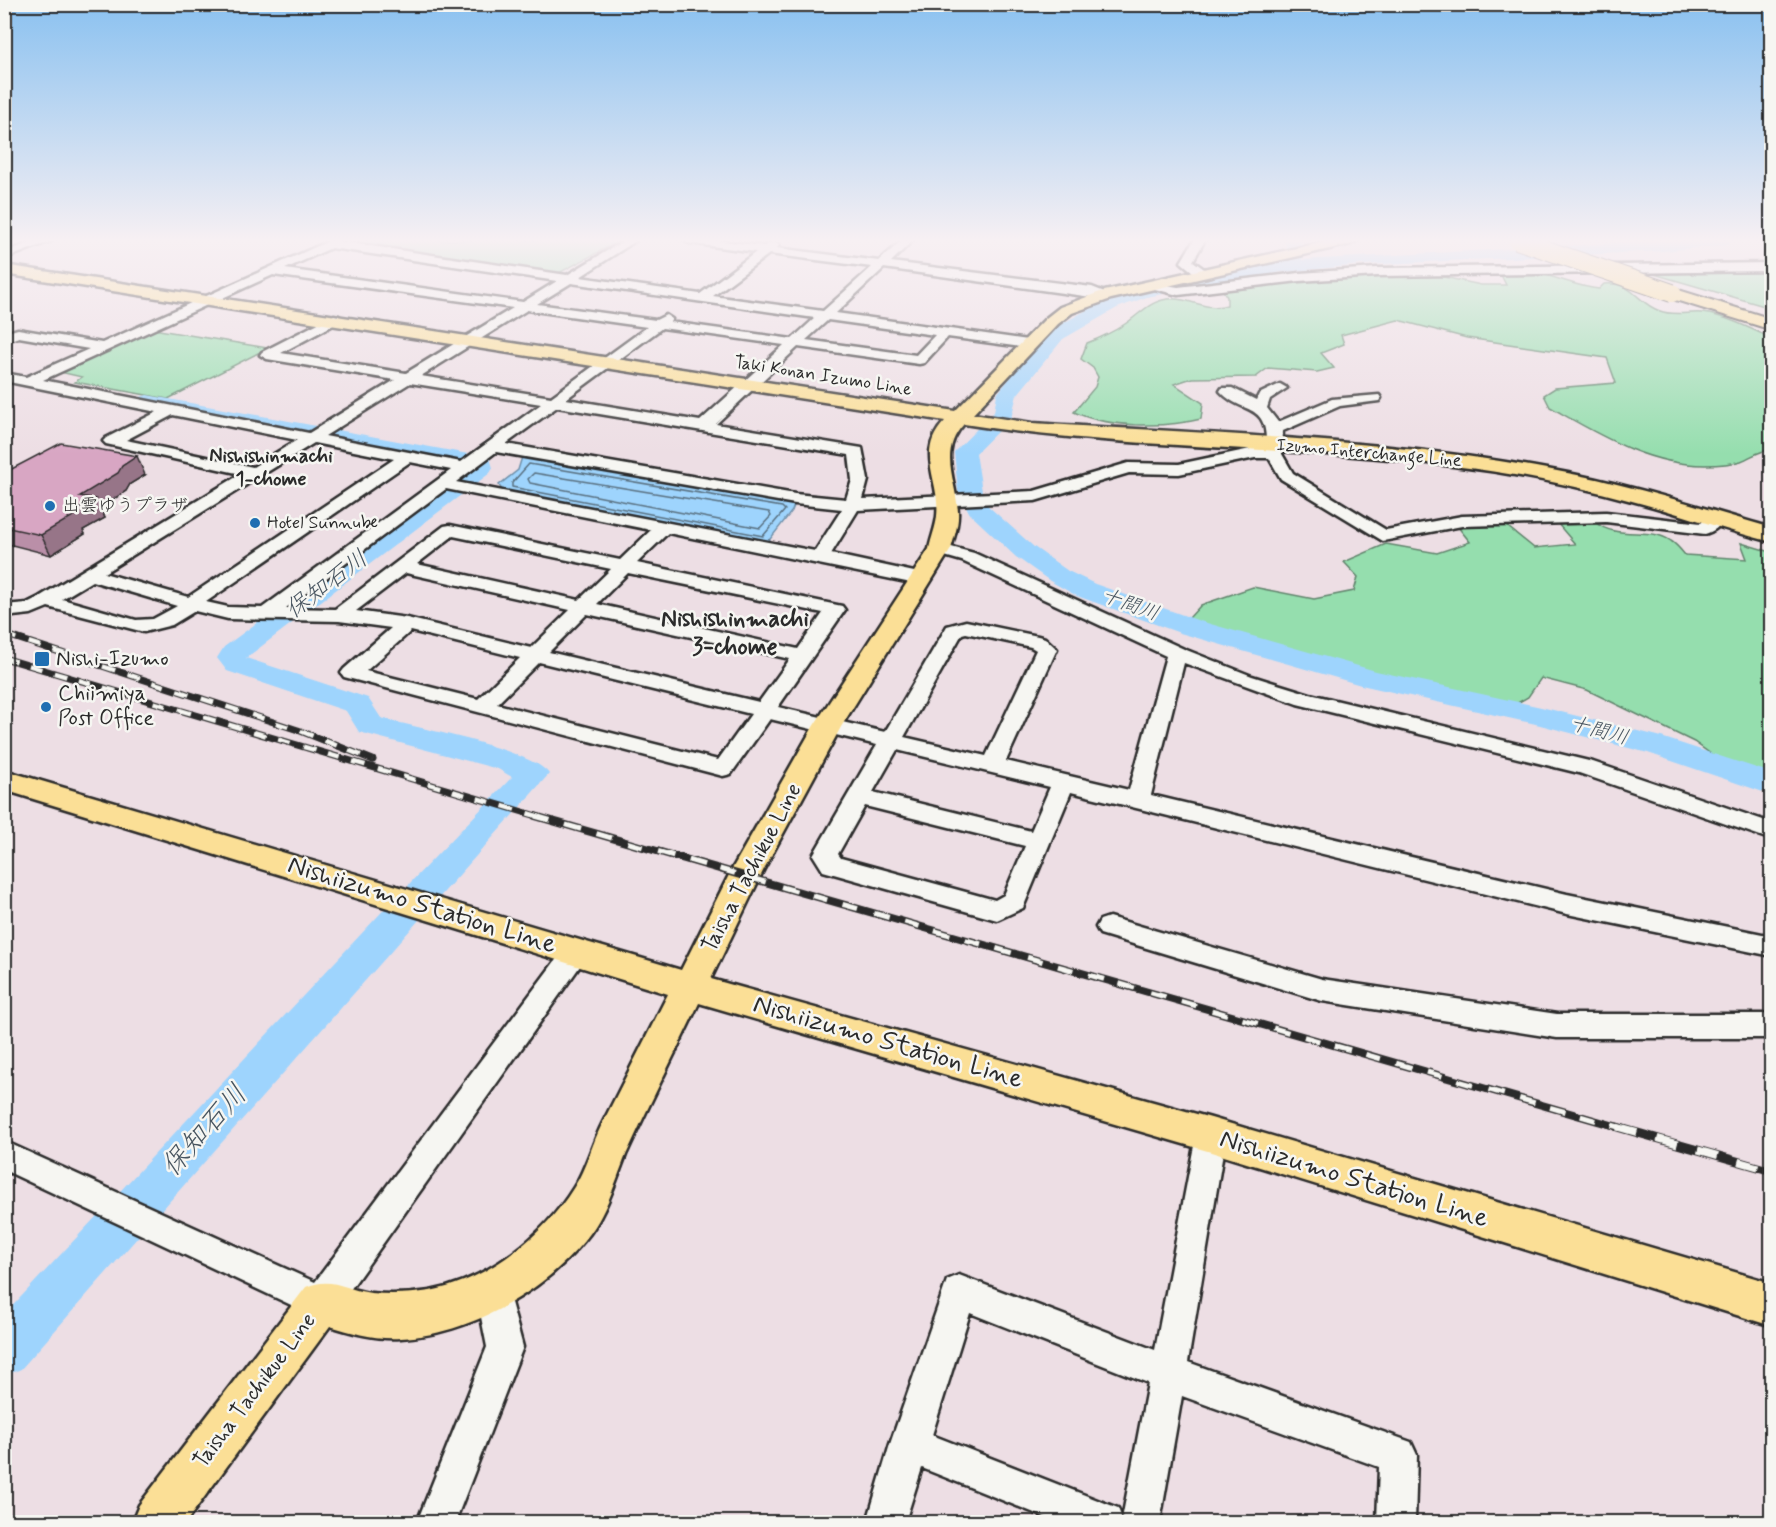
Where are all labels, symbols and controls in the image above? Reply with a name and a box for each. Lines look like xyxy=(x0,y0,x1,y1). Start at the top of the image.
street label: Taki Konan Izumo Line xyxy=(732,350,914,402)
street label: Izumo Interchange Line xyxy=(1275,433,1463,475)
district label: Nishishinmachi 1-chome xyxy=(209,443,333,493)
place label: 出雲ゆうプラザ xyxy=(62,494,188,518)
marker: 出雲ゆうプラザ xyxy=(43,499,57,513)
place label: Hotel Sunnube xyxy=(267,511,378,535)
marker: Hotel Sunnube xyxy=(248,516,262,530)
water label: 保知石川 xyxy=(279,544,375,626)
water label: 十間川 xyxy=(1097,582,1163,628)
district label: Nishishinmachi 3-chome xyxy=(661,604,810,663)
place label: Nishi-Izumo xyxy=(56,645,169,673)
marker: Nishi-Izumo xyxy=(33,650,51,668)
place label: Chiimiya Post Office xyxy=(58,680,154,733)
marker: Chiimiya Post Office xyxy=(39,700,53,714)
water label: 十間川 xyxy=(1567,710,1631,752)
street label: Taisha Tachikue Line xyxy=(696,779,808,957)
street label: Nishiizumo Station Line xyxy=(283,847,561,963)
street label: Nishiizumo Station Line xyxy=(749,987,1027,1097)
water label: 保知石川 xyxy=(154,1077,256,1185)
street label: Nishiizumo Station Line xyxy=(1215,1121,1493,1237)
street label: Taisha Tachikue Line xyxy=(187,1308,323,1474)

